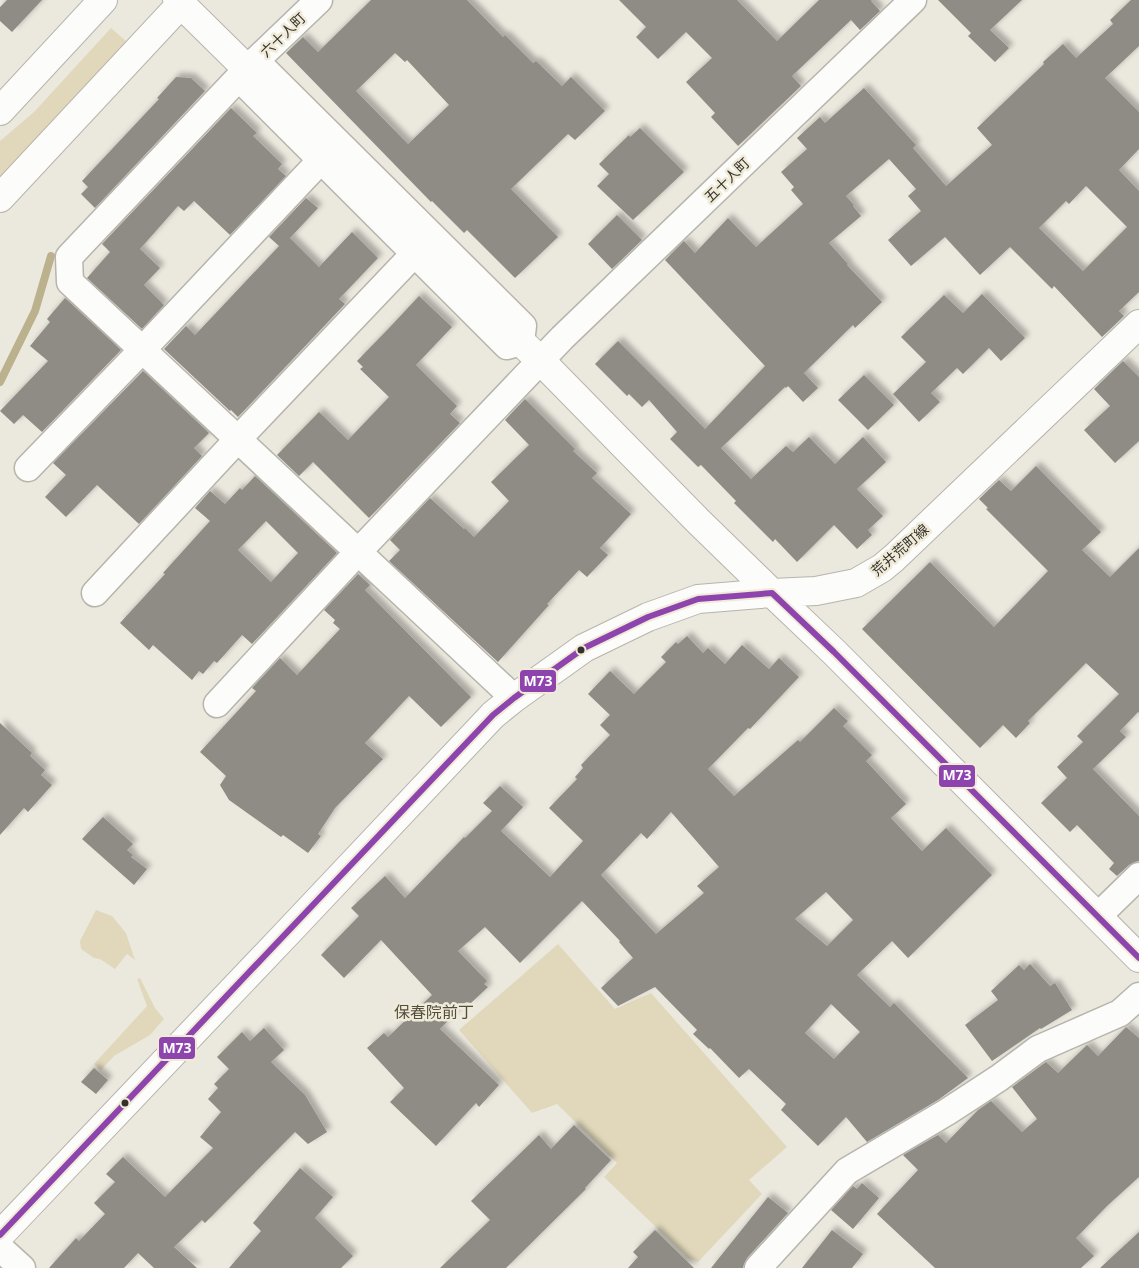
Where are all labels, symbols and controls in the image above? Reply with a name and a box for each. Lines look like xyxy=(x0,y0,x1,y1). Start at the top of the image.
street label: 六十人町 xyxy=(256,8,309,61)
street label: 五十人町 xyxy=(700,153,753,206)
street label: 荒井荒町線 xyxy=(867,519,932,580)
unlabelled marker xyxy=(576,645,586,655)
line badge: M73 xyxy=(519,669,557,693)
text: M73 xyxy=(523,671,553,690)
line badge: M73 xyxy=(938,764,976,788)
text: M73 xyxy=(942,765,972,784)
district label: 保春院前丁 xyxy=(394,1001,474,1023)
line badge: M73 xyxy=(158,1036,196,1060)
text: M73 xyxy=(162,1038,192,1057)
unlabelled marker xyxy=(120,1098,130,1108)

